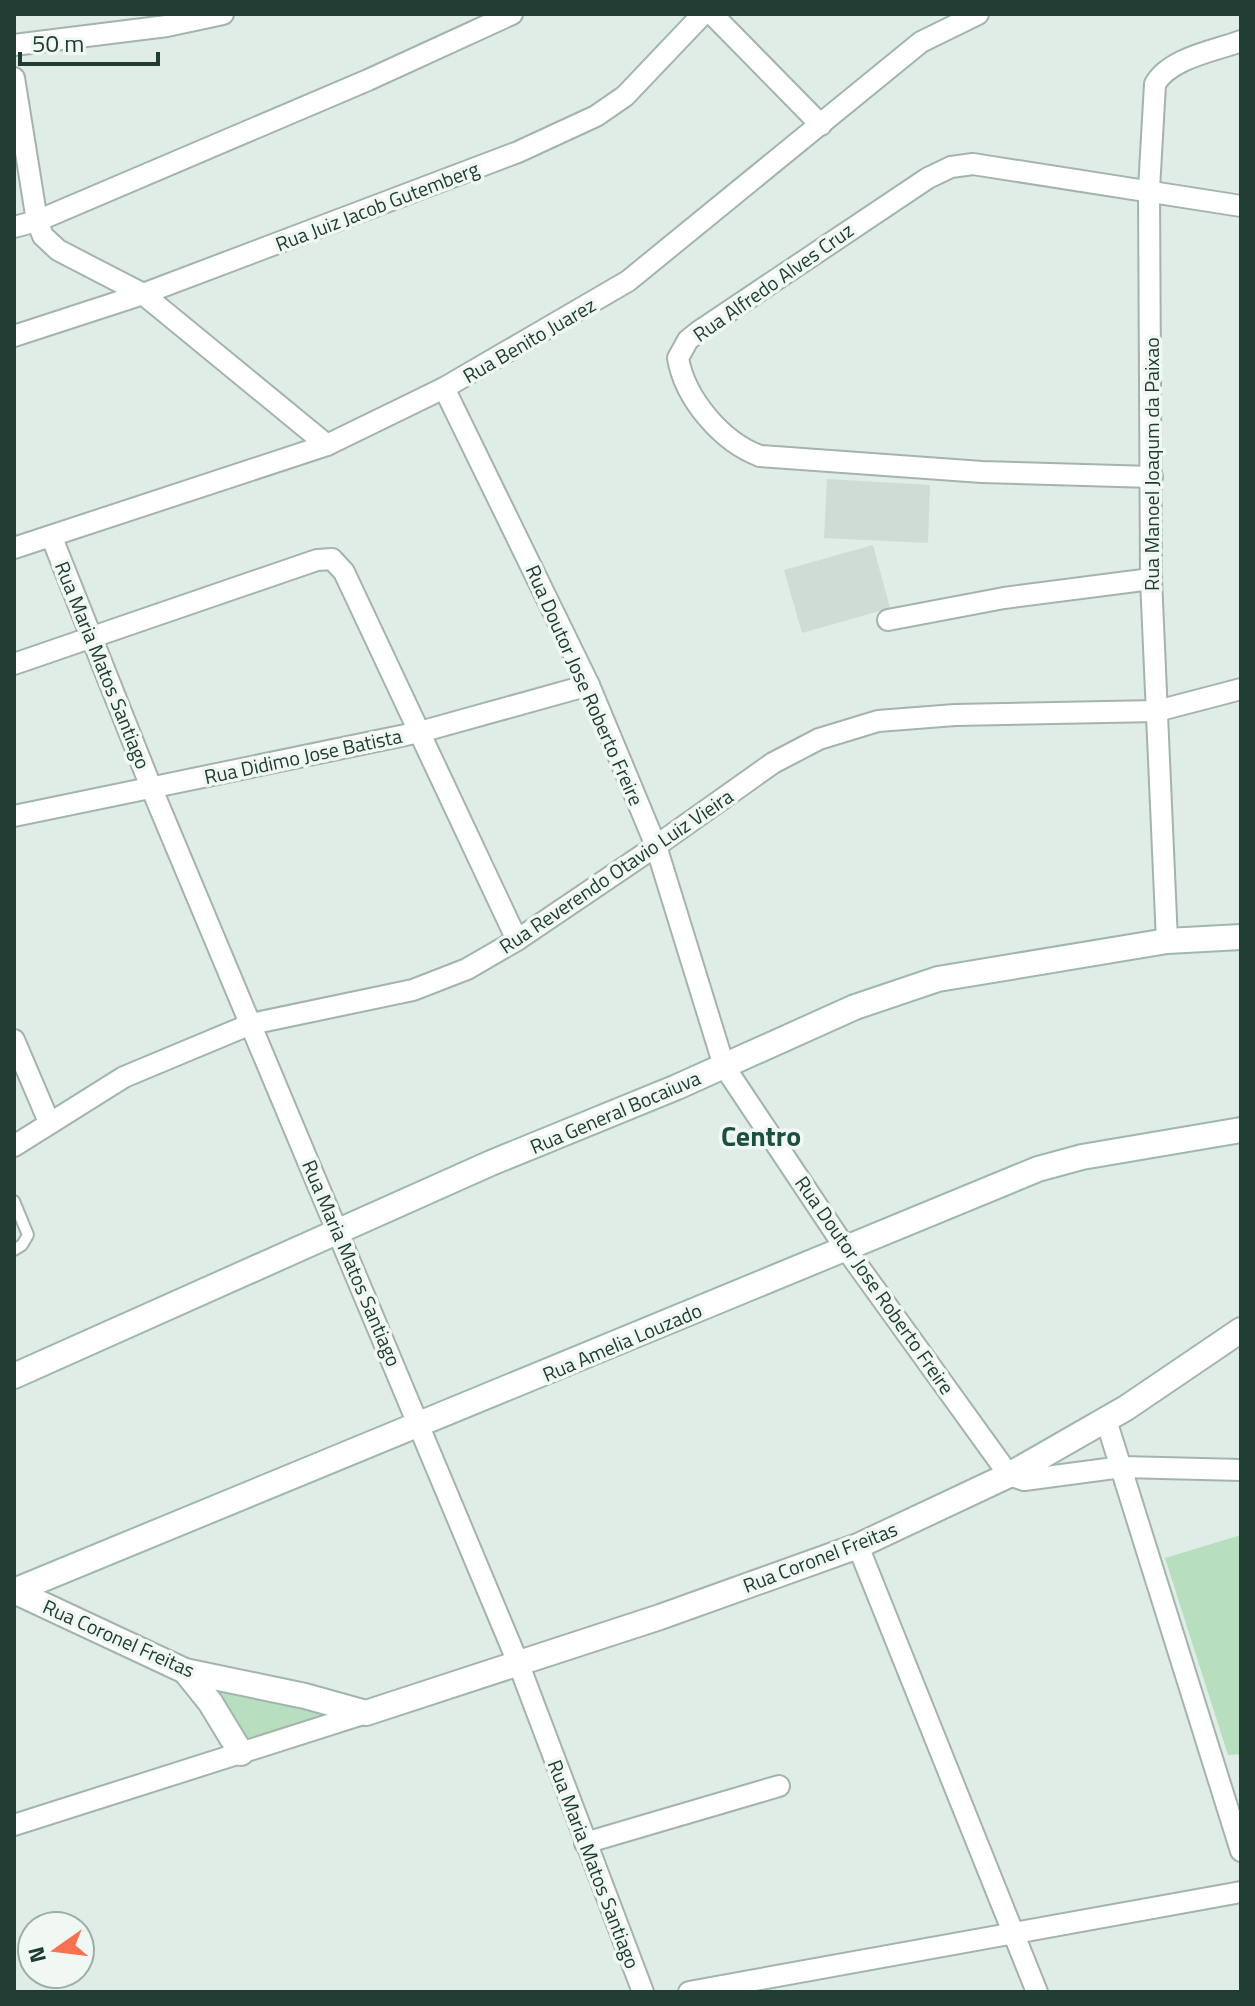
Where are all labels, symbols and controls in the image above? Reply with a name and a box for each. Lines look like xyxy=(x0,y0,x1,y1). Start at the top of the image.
scale bar xyxy=(20,16,158,66)
text: 50 m xyxy=(32,25,84,61)
street label: Rua Juiz Jacob Gutemberg xyxy=(271,153,483,259)
street label: Rua Alfredo Alves Cruz xyxy=(686,215,860,349)
street label: Rua Benito Juarez xyxy=(457,289,601,391)
street label: Rua Manoel Joaqum da Paixao xyxy=(1136,337,1167,591)
street label: Rua Maria Matos Santiago xyxy=(47,556,159,774)
street label: Rua Doutor Jose Roberto Freire xyxy=(518,560,652,810)
street label: Rua Didimo Jose Batista xyxy=(201,720,405,792)
street label: Rua Reverendo Otavio Luiz Vieira xyxy=(493,781,739,961)
street label: Rua General Bocaiuva xyxy=(525,1062,705,1162)
district label: Centro xyxy=(721,1114,801,1157)
street label: Rua Maria Matos Santiago xyxy=(294,1155,410,1371)
street label: Rua Doutor Jose Roberto Freire xyxy=(788,1169,962,1401)
street label: Rua Amelia Louzado xyxy=(538,1294,706,1390)
street label: Rua Coronel Freitas xyxy=(738,1513,902,1601)
street label: Rua Coronel Freitas xyxy=(38,1591,200,1685)
street label: Rua Maria Matos Santiago xyxy=(540,1755,648,1973)
north arrow xyxy=(16,1910,96,1990)
text: N xyxy=(18,1943,55,1966)

